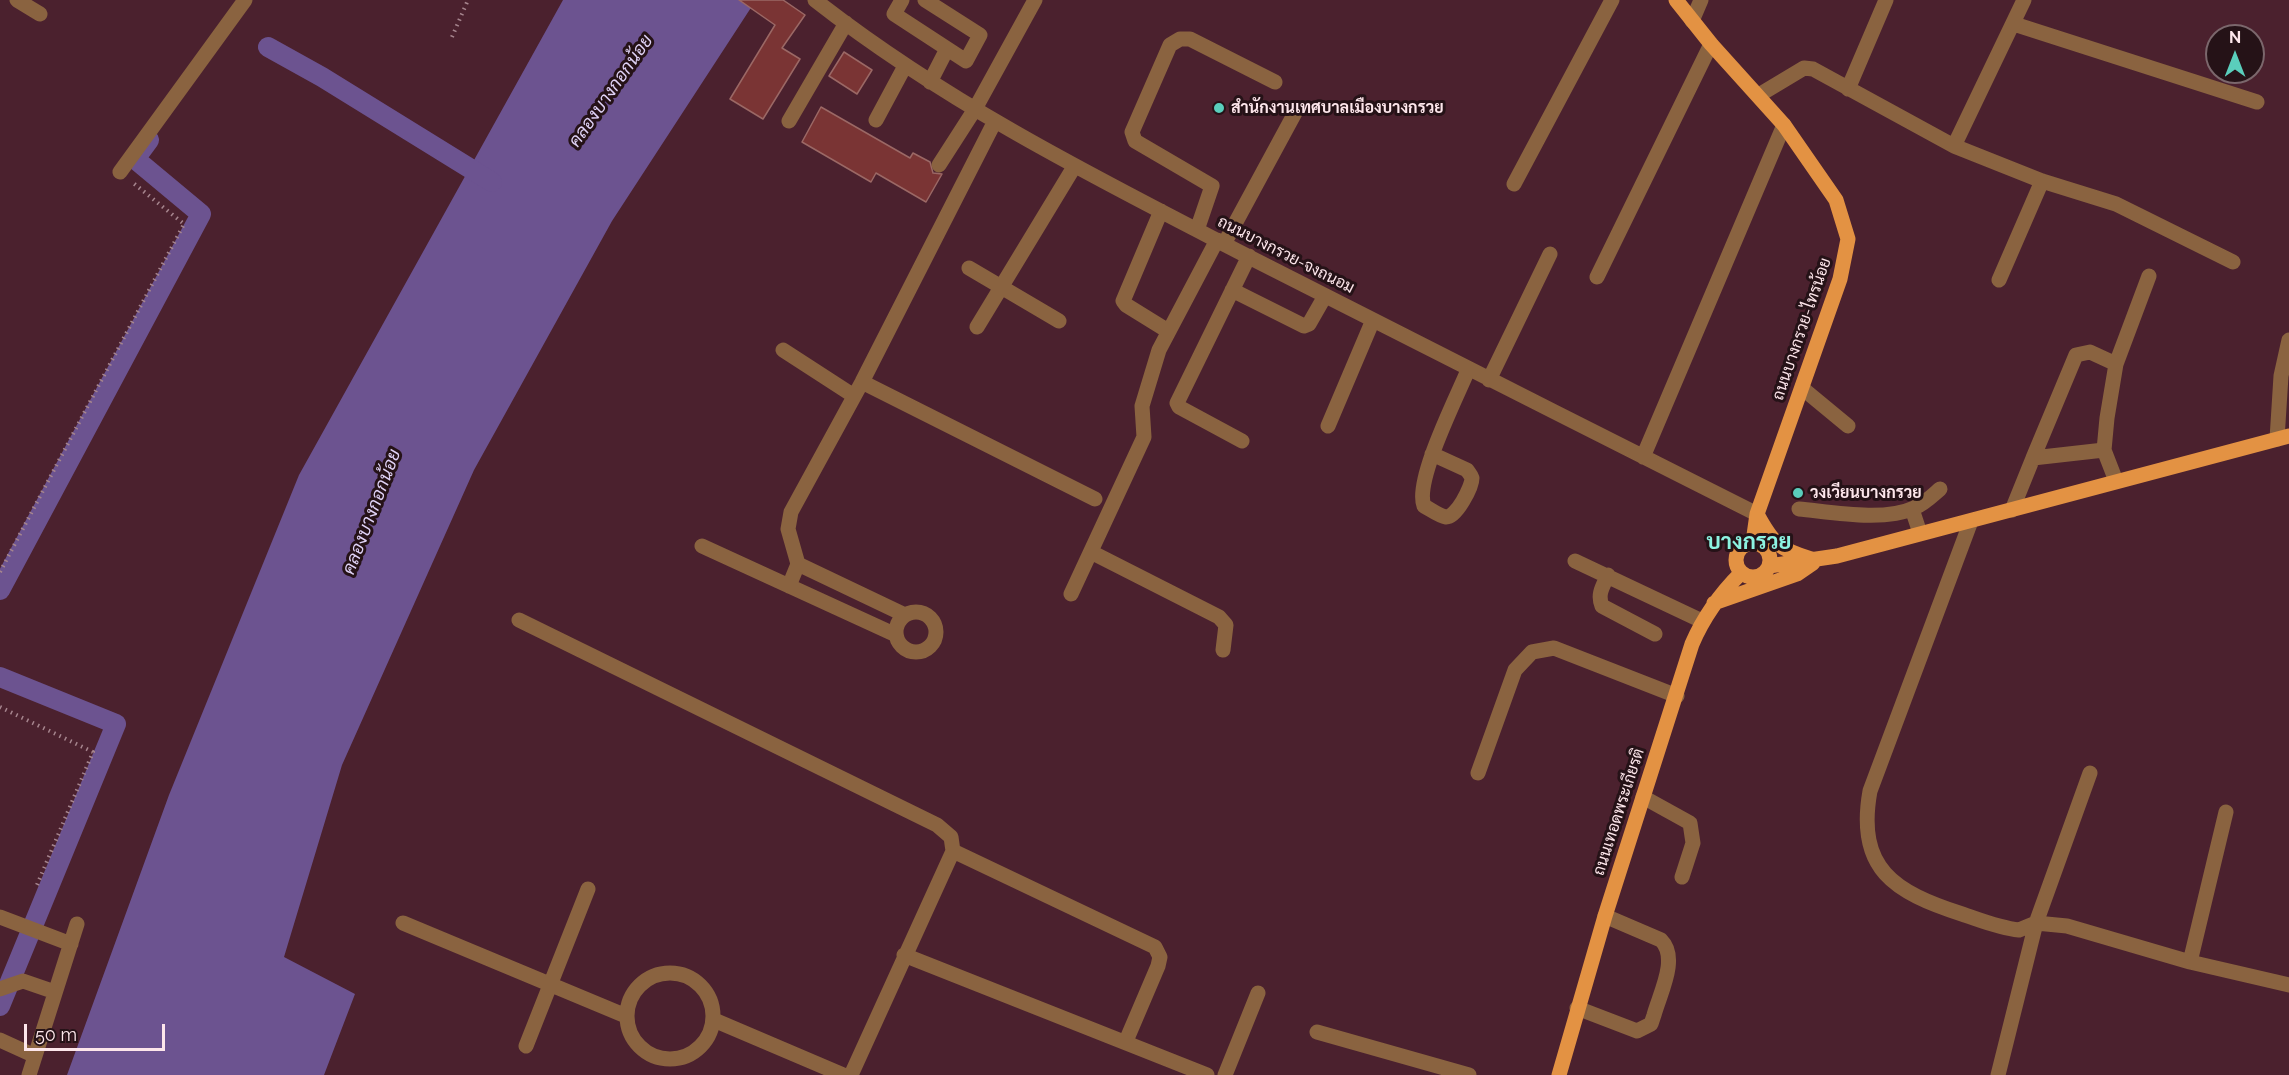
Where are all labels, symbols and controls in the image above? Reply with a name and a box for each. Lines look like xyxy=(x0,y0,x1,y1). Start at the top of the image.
north arrow xyxy=(2205,24,2265,84)
text: N xyxy=(2229,28,2241,47)
water label: คลองบางกอกน้อย xyxy=(564,31,658,151)
place label: สำนักงานเทศบาลเมืองบางกรวย xyxy=(1231,98,1444,118)
marker: สำนักงานเทศบาลเมืองบางกรวย xyxy=(1212,101,1226,115)
street label: ถนนบางกรวย-จงถนอม xyxy=(1214,212,1358,298)
street label: ถนนบางกรวย-ไทรน้อย xyxy=(1769,255,1835,403)
water label: คลองบางกอกน้อย xyxy=(338,446,406,578)
place label: วงเวียนบางกรวย xyxy=(1810,483,1922,503)
marker: วงเวียนบางกรวย xyxy=(1791,486,1805,500)
district label: บางกรวย xyxy=(1707,529,1791,555)
street label: ถนนเทอดพระเกียรติ xyxy=(1589,746,1649,878)
scale bar xyxy=(27,1012,168,1050)
text: 50 m xyxy=(35,1024,77,1045)

